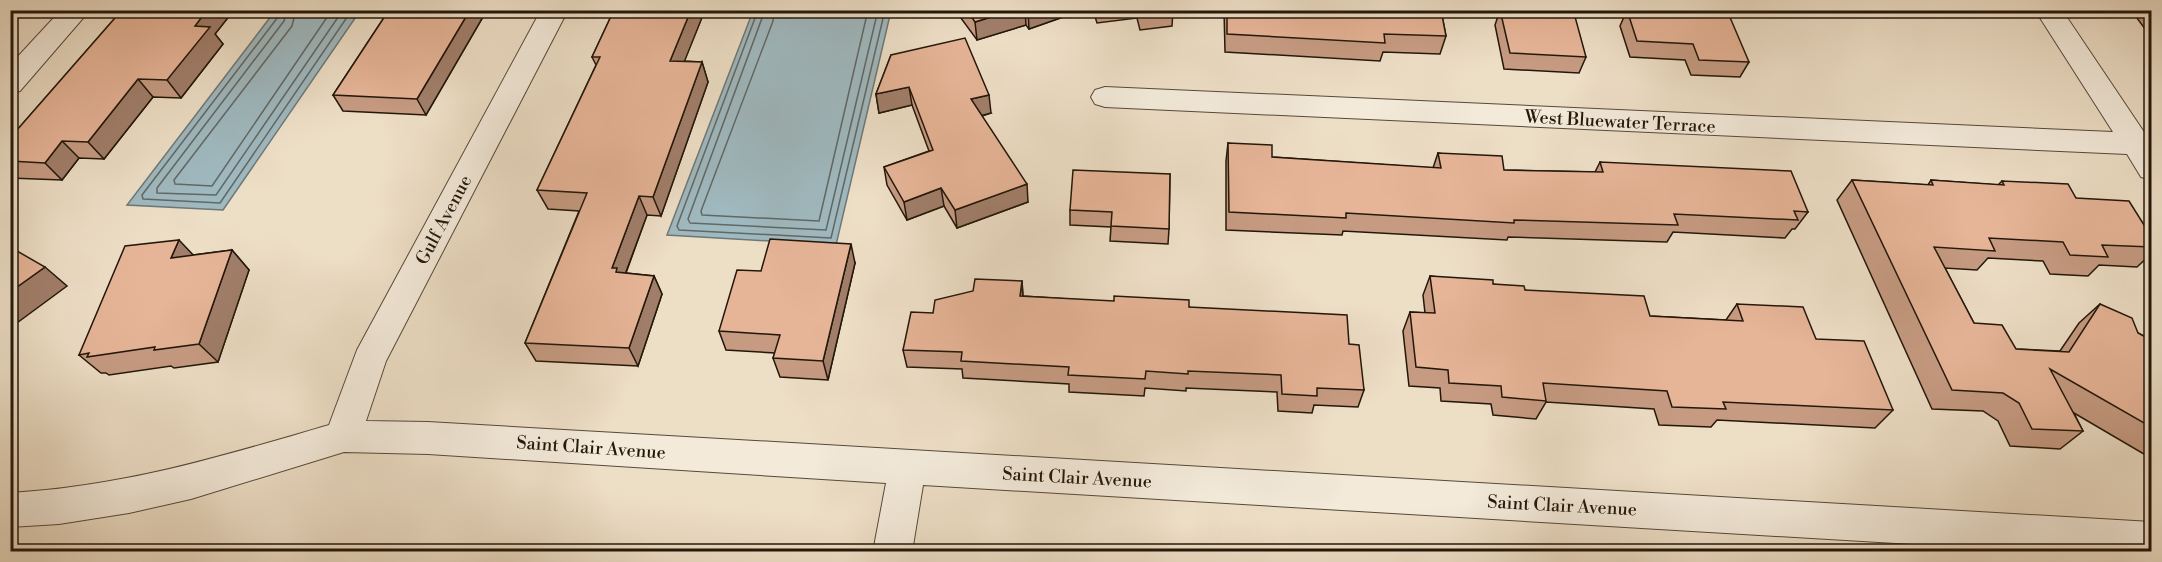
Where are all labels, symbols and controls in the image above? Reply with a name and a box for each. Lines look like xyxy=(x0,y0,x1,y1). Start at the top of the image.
street label: West Bluewater Terrace xyxy=(1523,105,1716,138)
street label: Gulf Avenue xyxy=(411,171,477,269)
street label: Saint Clair Avenue xyxy=(516,431,666,465)
street label: Saint Clair Avenue xyxy=(1002,463,1152,493)
street label: Saint Clair Avenue xyxy=(1487,491,1637,521)

